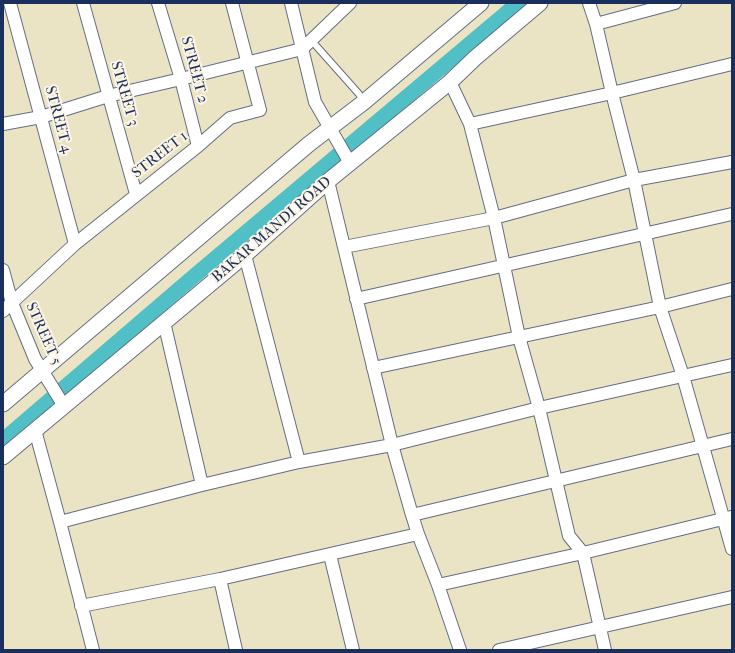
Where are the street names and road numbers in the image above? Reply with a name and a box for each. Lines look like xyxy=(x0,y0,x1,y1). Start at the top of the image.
street label: STREET 2 xyxy=(176,35,212,105)
street label: STREET 3 xyxy=(106,60,142,128)
street label: STREET 4 xyxy=(40,84,76,156)
street label: STREET 1 xyxy=(129,128,191,182)
street label: BAKAR MANDI ROAD xyxy=(209,173,335,287)
street label: STREET 5 xyxy=(21,300,65,368)

